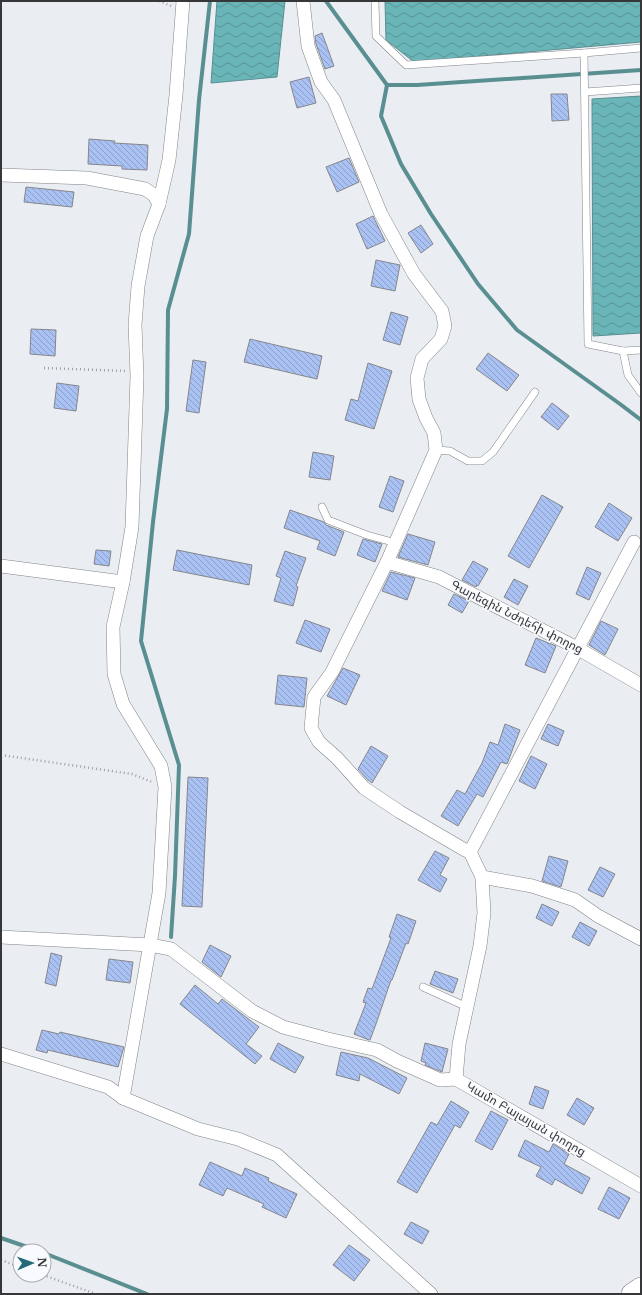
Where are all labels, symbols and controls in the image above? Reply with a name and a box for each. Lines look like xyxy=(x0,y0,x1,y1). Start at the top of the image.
street label: Գարեգին Նժդեհի փողոց xyxy=(449,577,586,657)
street label: Կամո Բալայան փողոց xyxy=(464,1078,589,1159)
north arrow xyxy=(12,1243,52,1283)
text: N xyxy=(35,1257,49,1269)

